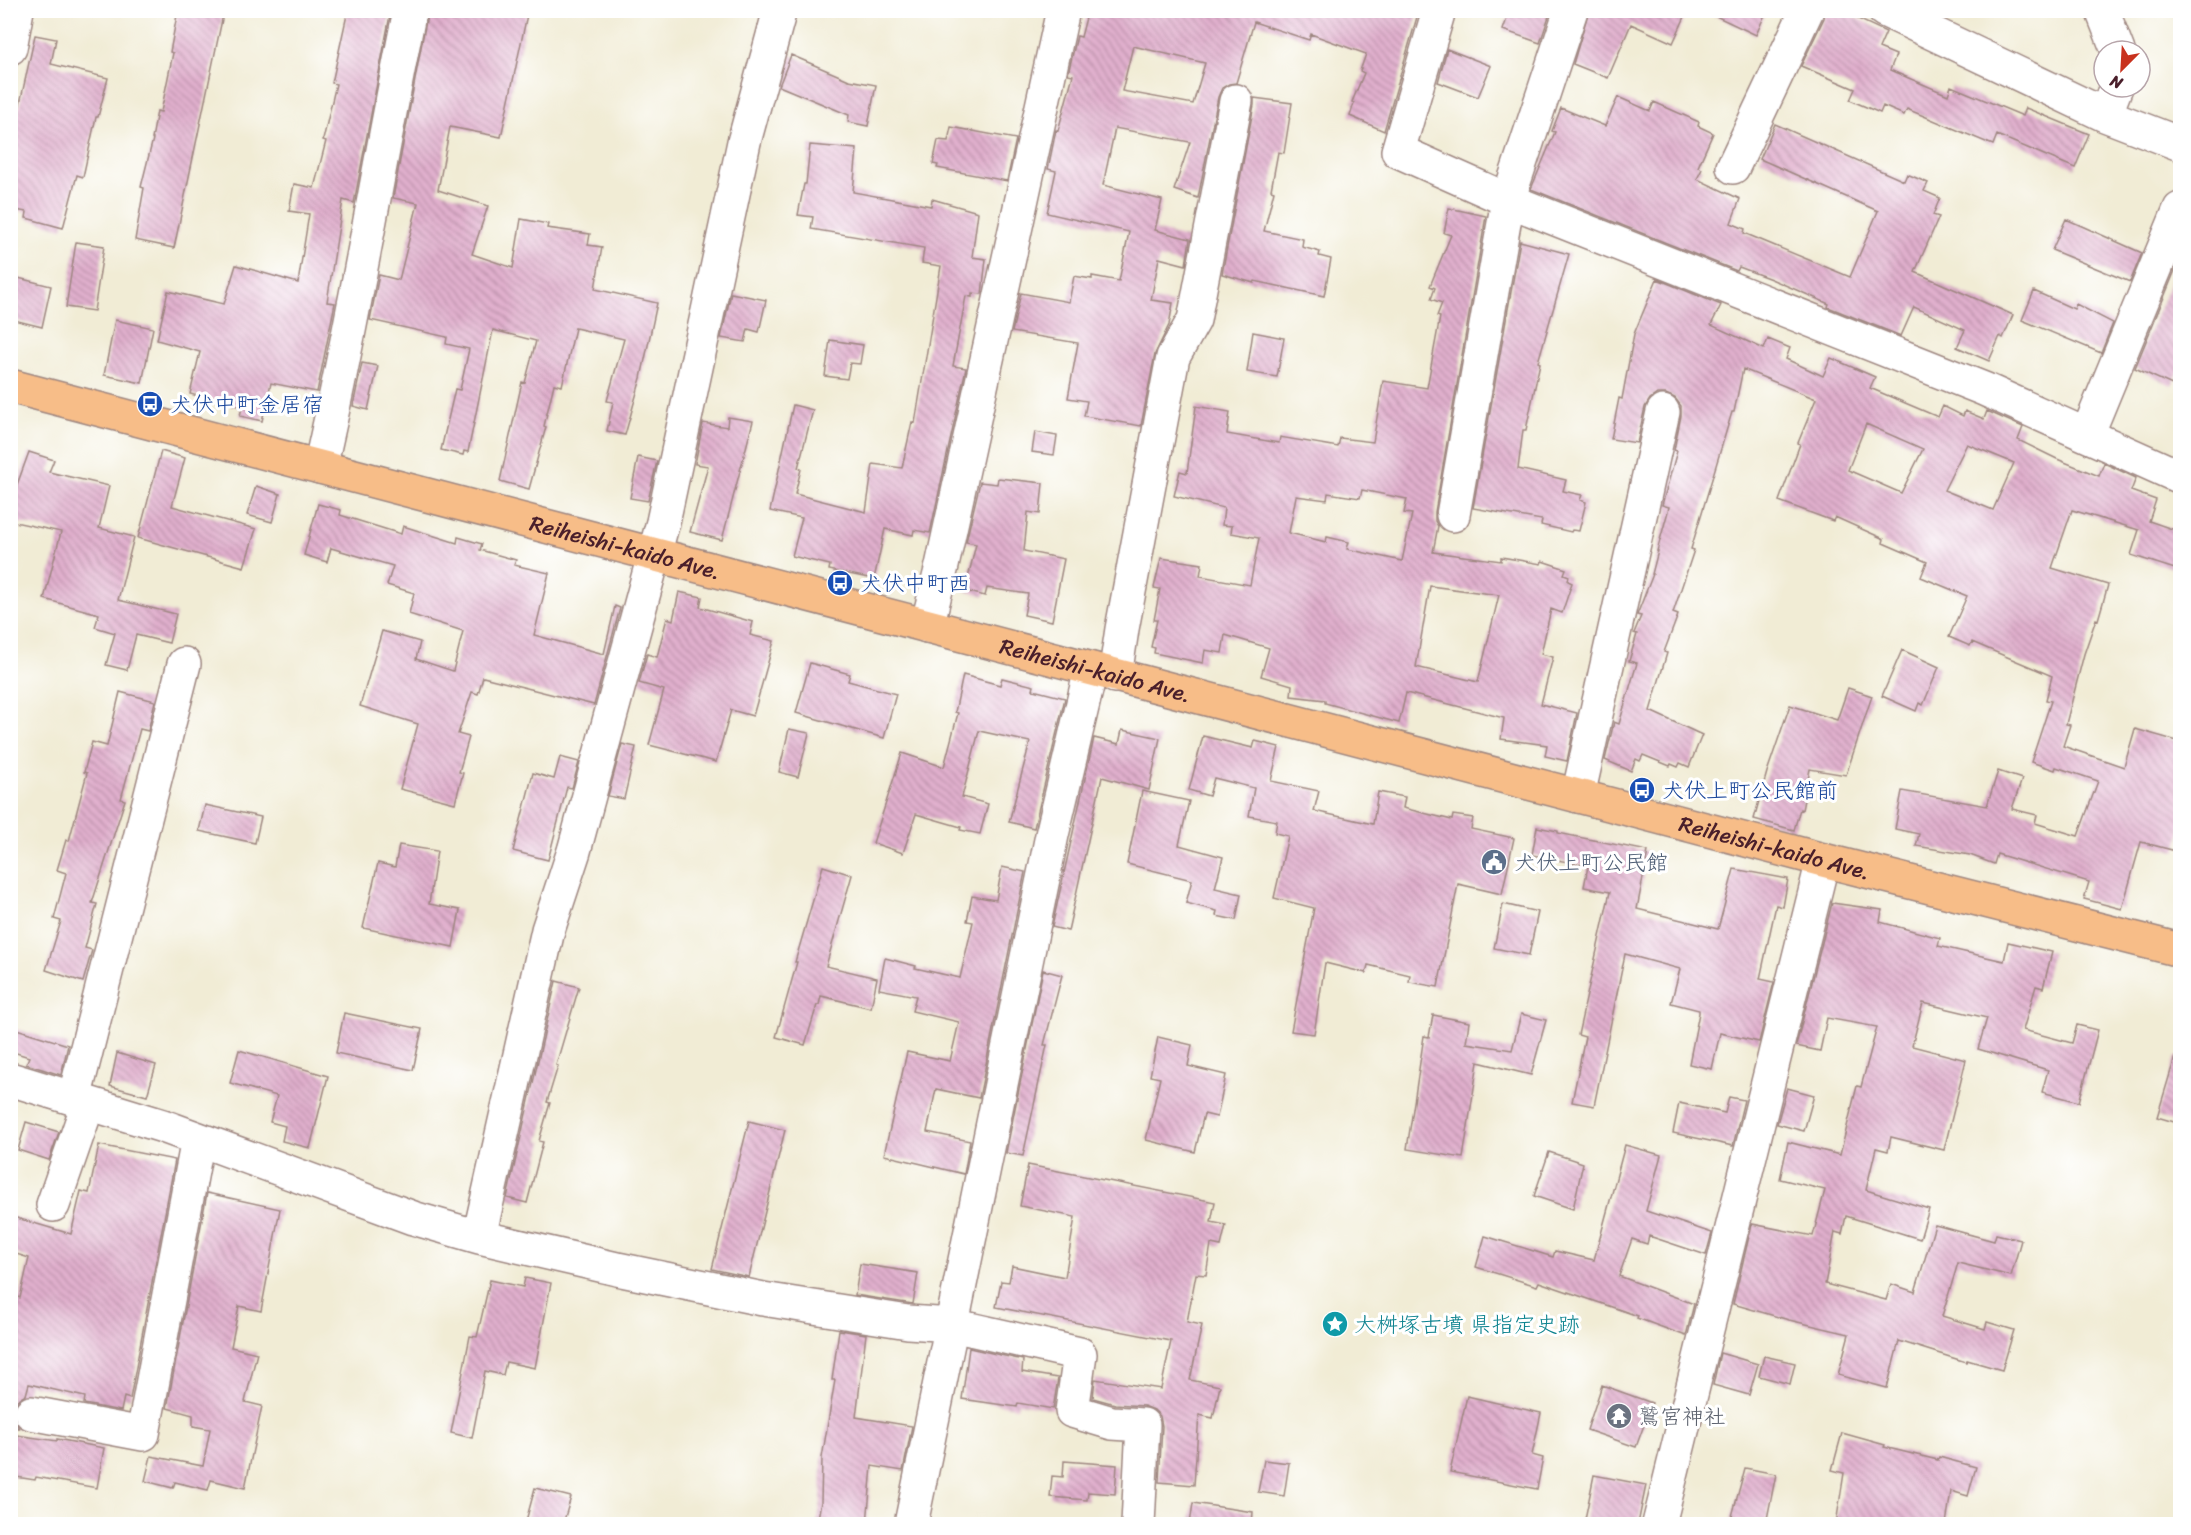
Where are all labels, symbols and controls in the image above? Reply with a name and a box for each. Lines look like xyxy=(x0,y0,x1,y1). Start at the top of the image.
north arrow xyxy=(2092,39,2152,99)
text: N xyxy=(2104,66,2128,98)
place label: 犬伏中町金居宿 xyxy=(170,385,324,424)
bus stop icon: 犬伏中町金居宿 xyxy=(135,389,165,419)
street label: Reiheishi-kaido Ave. xyxy=(525,504,725,591)
place label: 犬伏中町西 xyxy=(860,564,970,603)
bus stop icon: 犬伏中町西 xyxy=(825,568,855,598)
street label: Reiheishi-kaido Ave. xyxy=(996,627,1195,714)
place label: 犬伏上町公民館前 xyxy=(1662,771,1838,810)
bus stop icon: 犬伏上町公民館前 xyxy=(1627,775,1657,805)
street label: Reiheishi-kaido Ave. xyxy=(1675,804,1874,891)
place label: 犬伏上町公民館 xyxy=(1514,843,1668,882)
public building icon: 犬伏上町公民館 xyxy=(1479,847,1509,877)
place label: 大桝塚古墳 県指定史跡 xyxy=(1354,1305,1580,1344)
place icon: 大桝塚古墳 県指定史跡 xyxy=(1320,1309,1350,1339)
place label: 鷲宮神社 xyxy=(1638,1397,1726,1436)
temple icon: 鷲宮神社 xyxy=(1604,1401,1634,1431)

